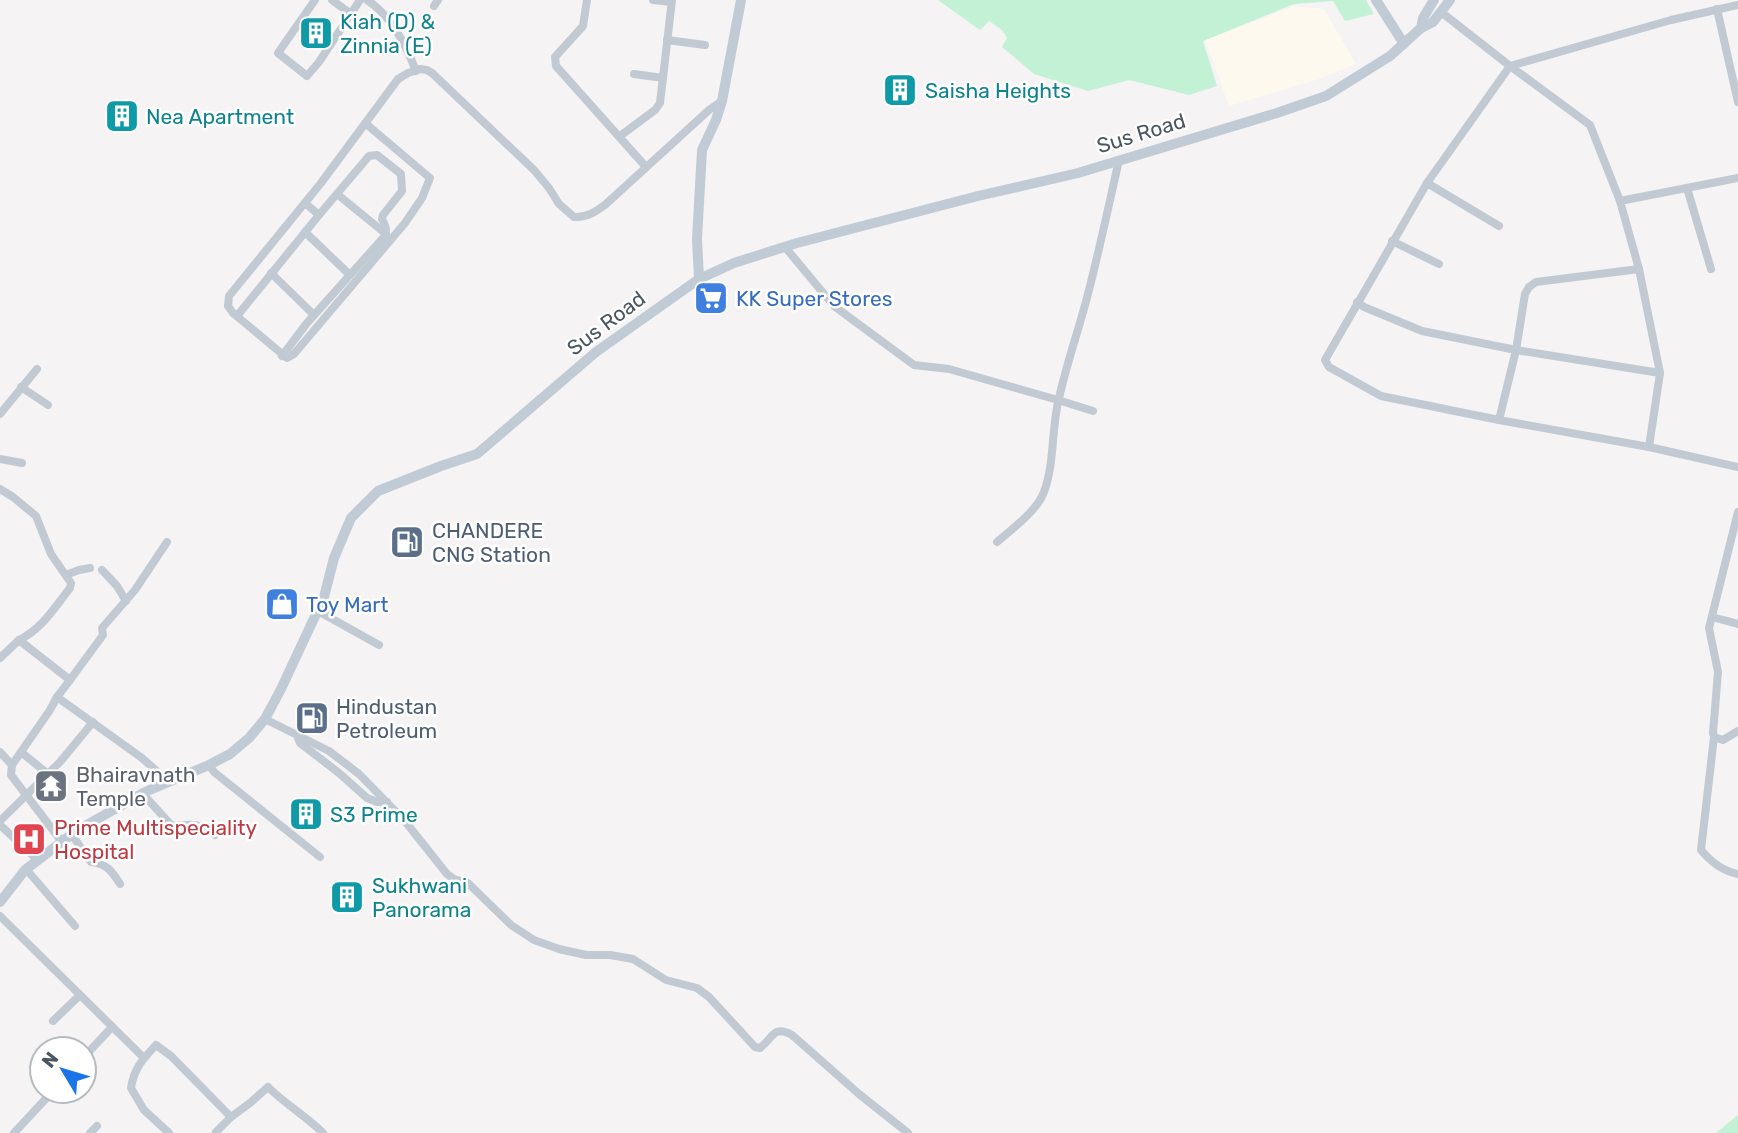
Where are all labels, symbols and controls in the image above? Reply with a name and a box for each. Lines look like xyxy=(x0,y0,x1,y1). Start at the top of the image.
place label: Kiah (D) & Zinnia (E) xyxy=(340,9,435,58)
building icon: Kiah (D) & Zinnia (E) xyxy=(297,14,335,52)
building icon: Saisha Heights xyxy=(881,71,919,109)
place label: Saisha Heights xyxy=(925,78,1071,103)
building icon: Nea Apartment xyxy=(103,97,141,135)
place label: Nea Apartment xyxy=(146,104,294,129)
street label: Sus Road xyxy=(1094,108,1188,158)
supermarket icon: KK Super Stores xyxy=(692,279,730,317)
street label: Sus Road xyxy=(562,286,650,360)
place label: KK Super Stores xyxy=(736,286,892,311)
place label: CHANDERE CNG Station xyxy=(432,518,551,567)
fuel station icon: CHANDERE CNG Station xyxy=(388,523,426,561)
shop icon: Toy Mart xyxy=(263,585,301,623)
place label: Toy Mart xyxy=(306,592,388,617)
place label: Hindustan Petroleum xyxy=(336,694,437,743)
fuel station icon: Hindustan Petroleum xyxy=(293,699,331,737)
place label: Bhairavnath Temple xyxy=(76,762,196,811)
temple icon: Bhairavnath Temple xyxy=(32,767,70,805)
building icon: S3 Prime xyxy=(287,795,325,833)
place label: S3 Prime xyxy=(330,802,418,827)
place label: Prime Multispeciality Hospital xyxy=(54,815,257,864)
hospital icon: Prime Multispeciality Hospital xyxy=(10,820,48,858)
place label: Sukhwani Panorama xyxy=(372,873,471,922)
building icon: Sukhwani Panorama xyxy=(328,878,366,916)
north arrow xyxy=(28,1035,98,1105)
text: N xyxy=(37,1047,63,1072)

